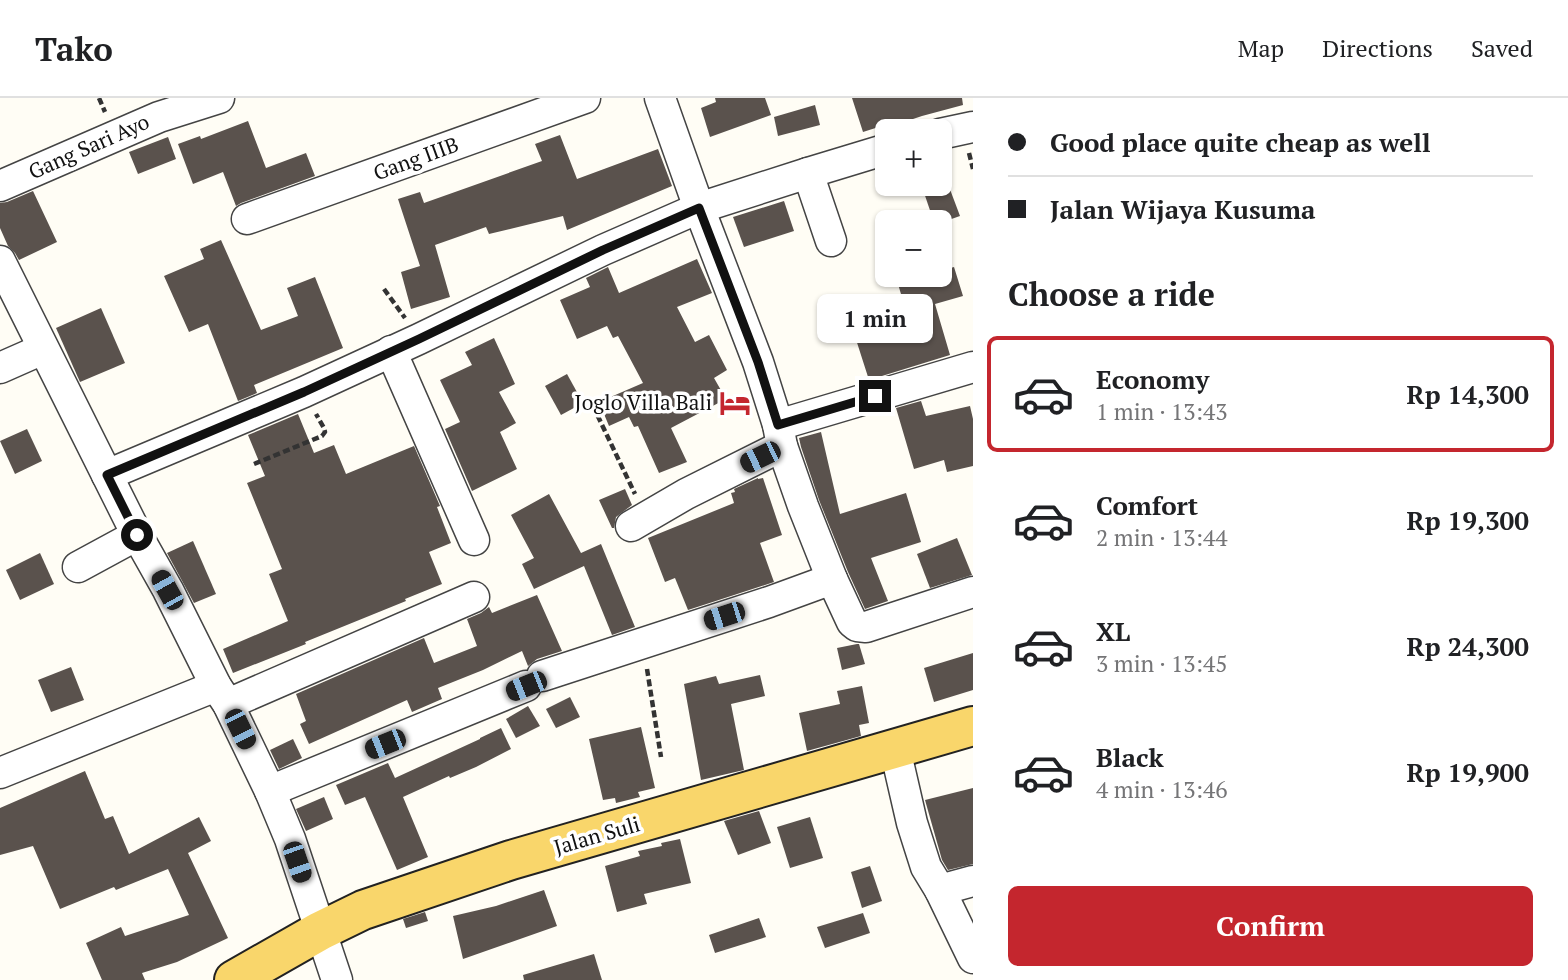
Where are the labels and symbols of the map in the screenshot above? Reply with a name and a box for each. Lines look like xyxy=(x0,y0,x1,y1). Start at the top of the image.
street label: Gang Sari Ayo xyxy=(24,107,153,185)
street label: Gang IIIB xyxy=(369,130,462,186)
callout: 1 min xyxy=(817,294,933,344)
route end xyxy=(859,380,891,412)
hotel icon: Joglo Villa Bali xyxy=(718,386,752,420)
place label: Joglo Villa Bali xyxy=(575,388,712,416)
car xyxy=(737,438,784,476)
route start xyxy=(121,519,153,551)
car xyxy=(148,567,187,613)
car xyxy=(701,600,748,632)
car xyxy=(503,668,550,704)
car xyxy=(222,706,259,752)
car xyxy=(362,726,409,762)
street label: Jalan Suli xyxy=(550,809,643,861)
car xyxy=(281,839,314,885)

